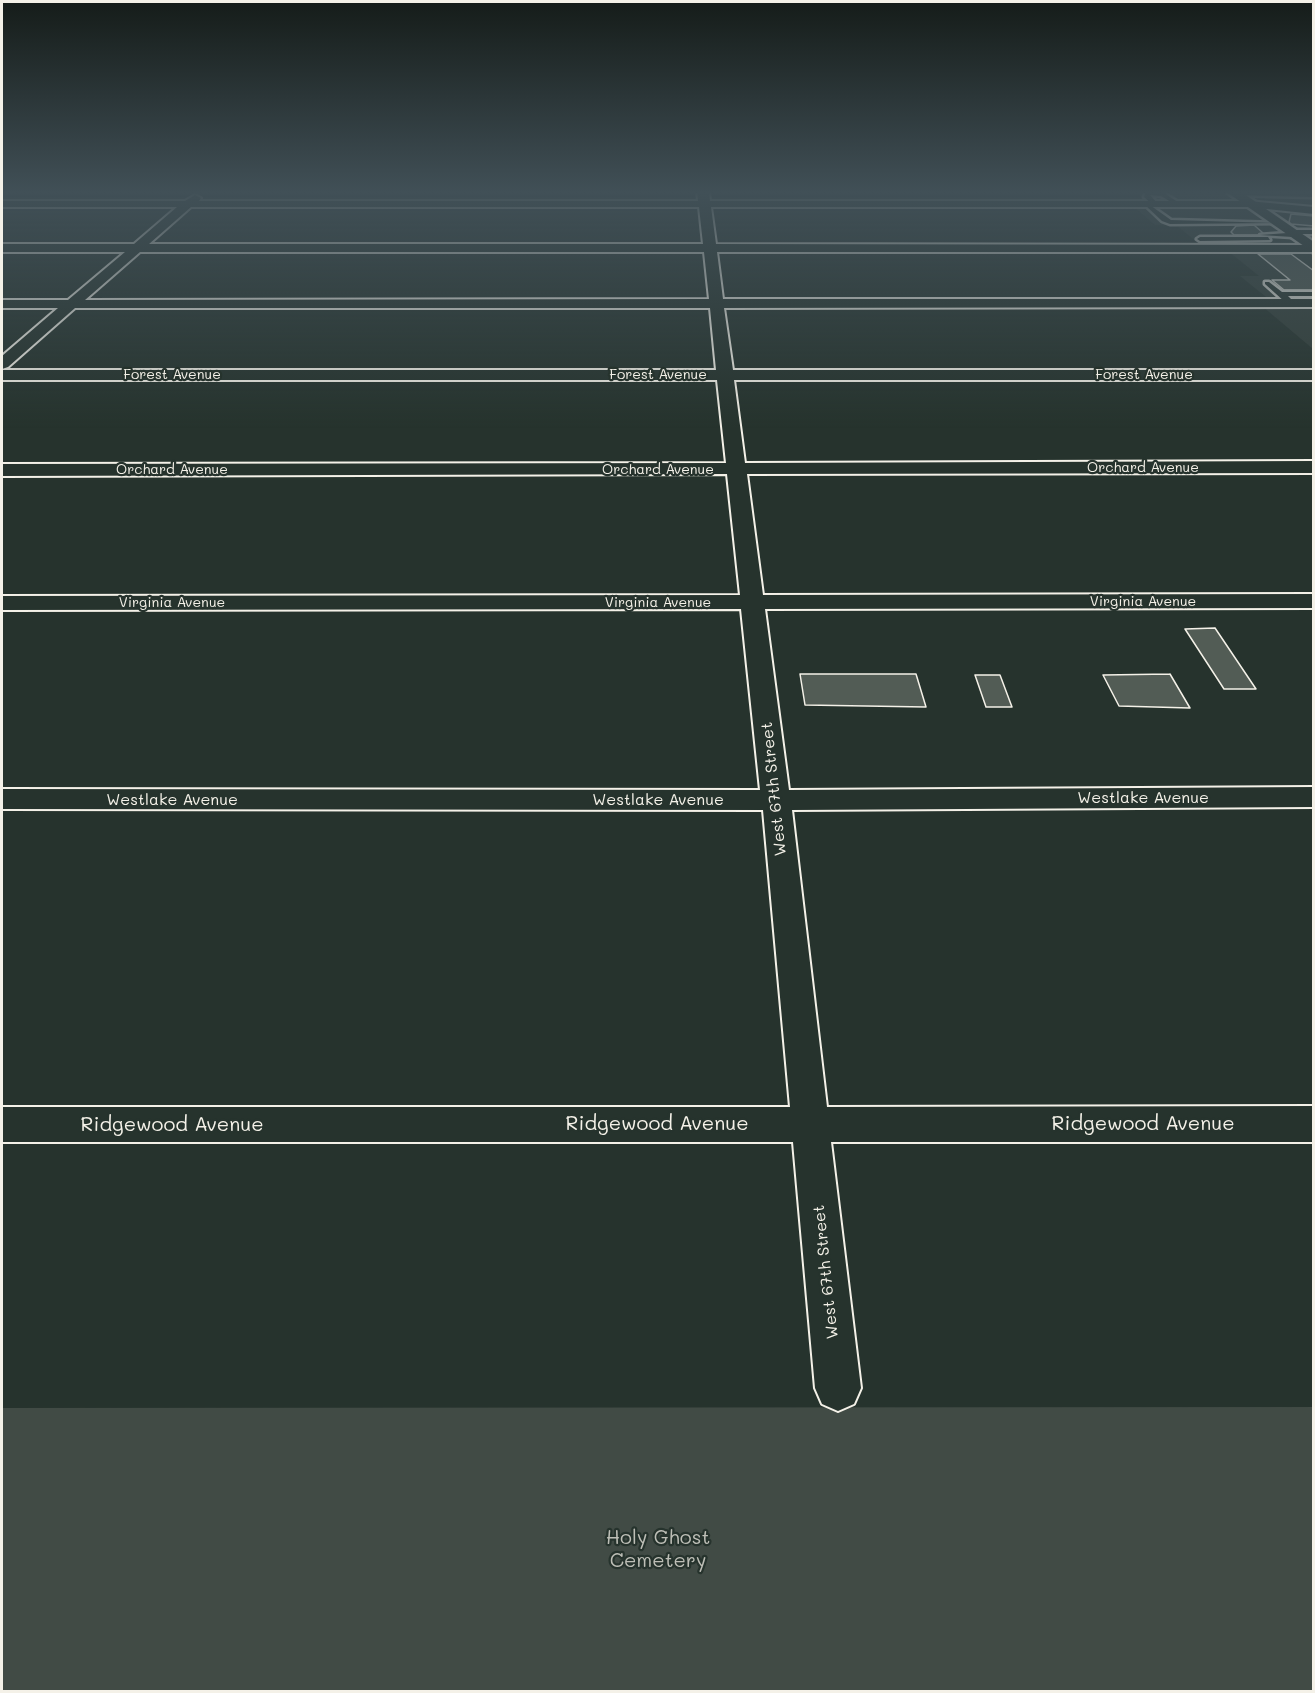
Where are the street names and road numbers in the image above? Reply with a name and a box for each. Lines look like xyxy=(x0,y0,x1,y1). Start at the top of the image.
street label: Forest Avenue xyxy=(123,367,221,383)
street label: Forest Avenue xyxy=(609,367,707,383)
street label: Forest Avenue xyxy=(1095,367,1193,383)
street label: Orchard Avenue xyxy=(1087,460,1199,476)
street label: Orchard Avenue xyxy=(116,462,228,478)
street label: Orchard Avenue xyxy=(602,462,714,478)
street label: Virginia Avenue xyxy=(1090,594,1196,610)
street label: Virginia Avenue xyxy=(119,595,225,611)
street label: Virginia Avenue xyxy=(605,595,711,611)
street label: West 67th Street xyxy=(757,721,791,857)
street label: Westlake Avenue xyxy=(1077,788,1209,808)
street label: Westlake Avenue xyxy=(106,790,238,810)
street label: Westlake Avenue xyxy=(592,790,724,810)
street label: Ridgewood Avenue xyxy=(565,1112,749,1136)
street label: Ridgewood Avenue xyxy=(1051,1112,1235,1136)
street label: Ridgewood Avenue xyxy=(80,1113,264,1137)
street label: West 67th Street xyxy=(809,1204,843,1340)

